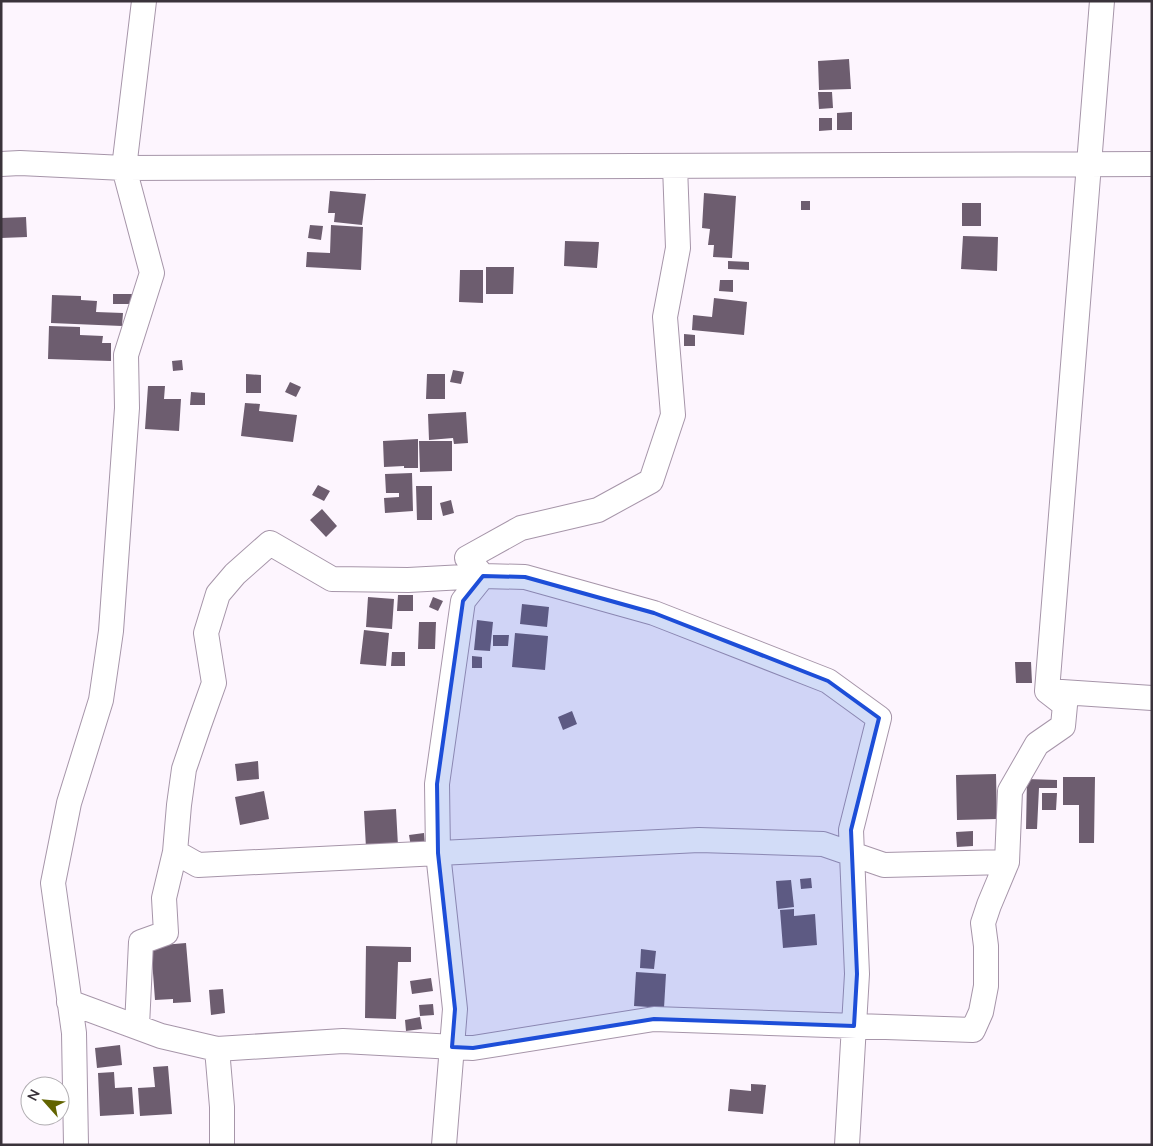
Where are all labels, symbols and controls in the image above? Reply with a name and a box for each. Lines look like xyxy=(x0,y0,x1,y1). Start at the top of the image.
north arrow xyxy=(20,1076,70,1126)
text: N xyxy=(23,1086,44,1104)

